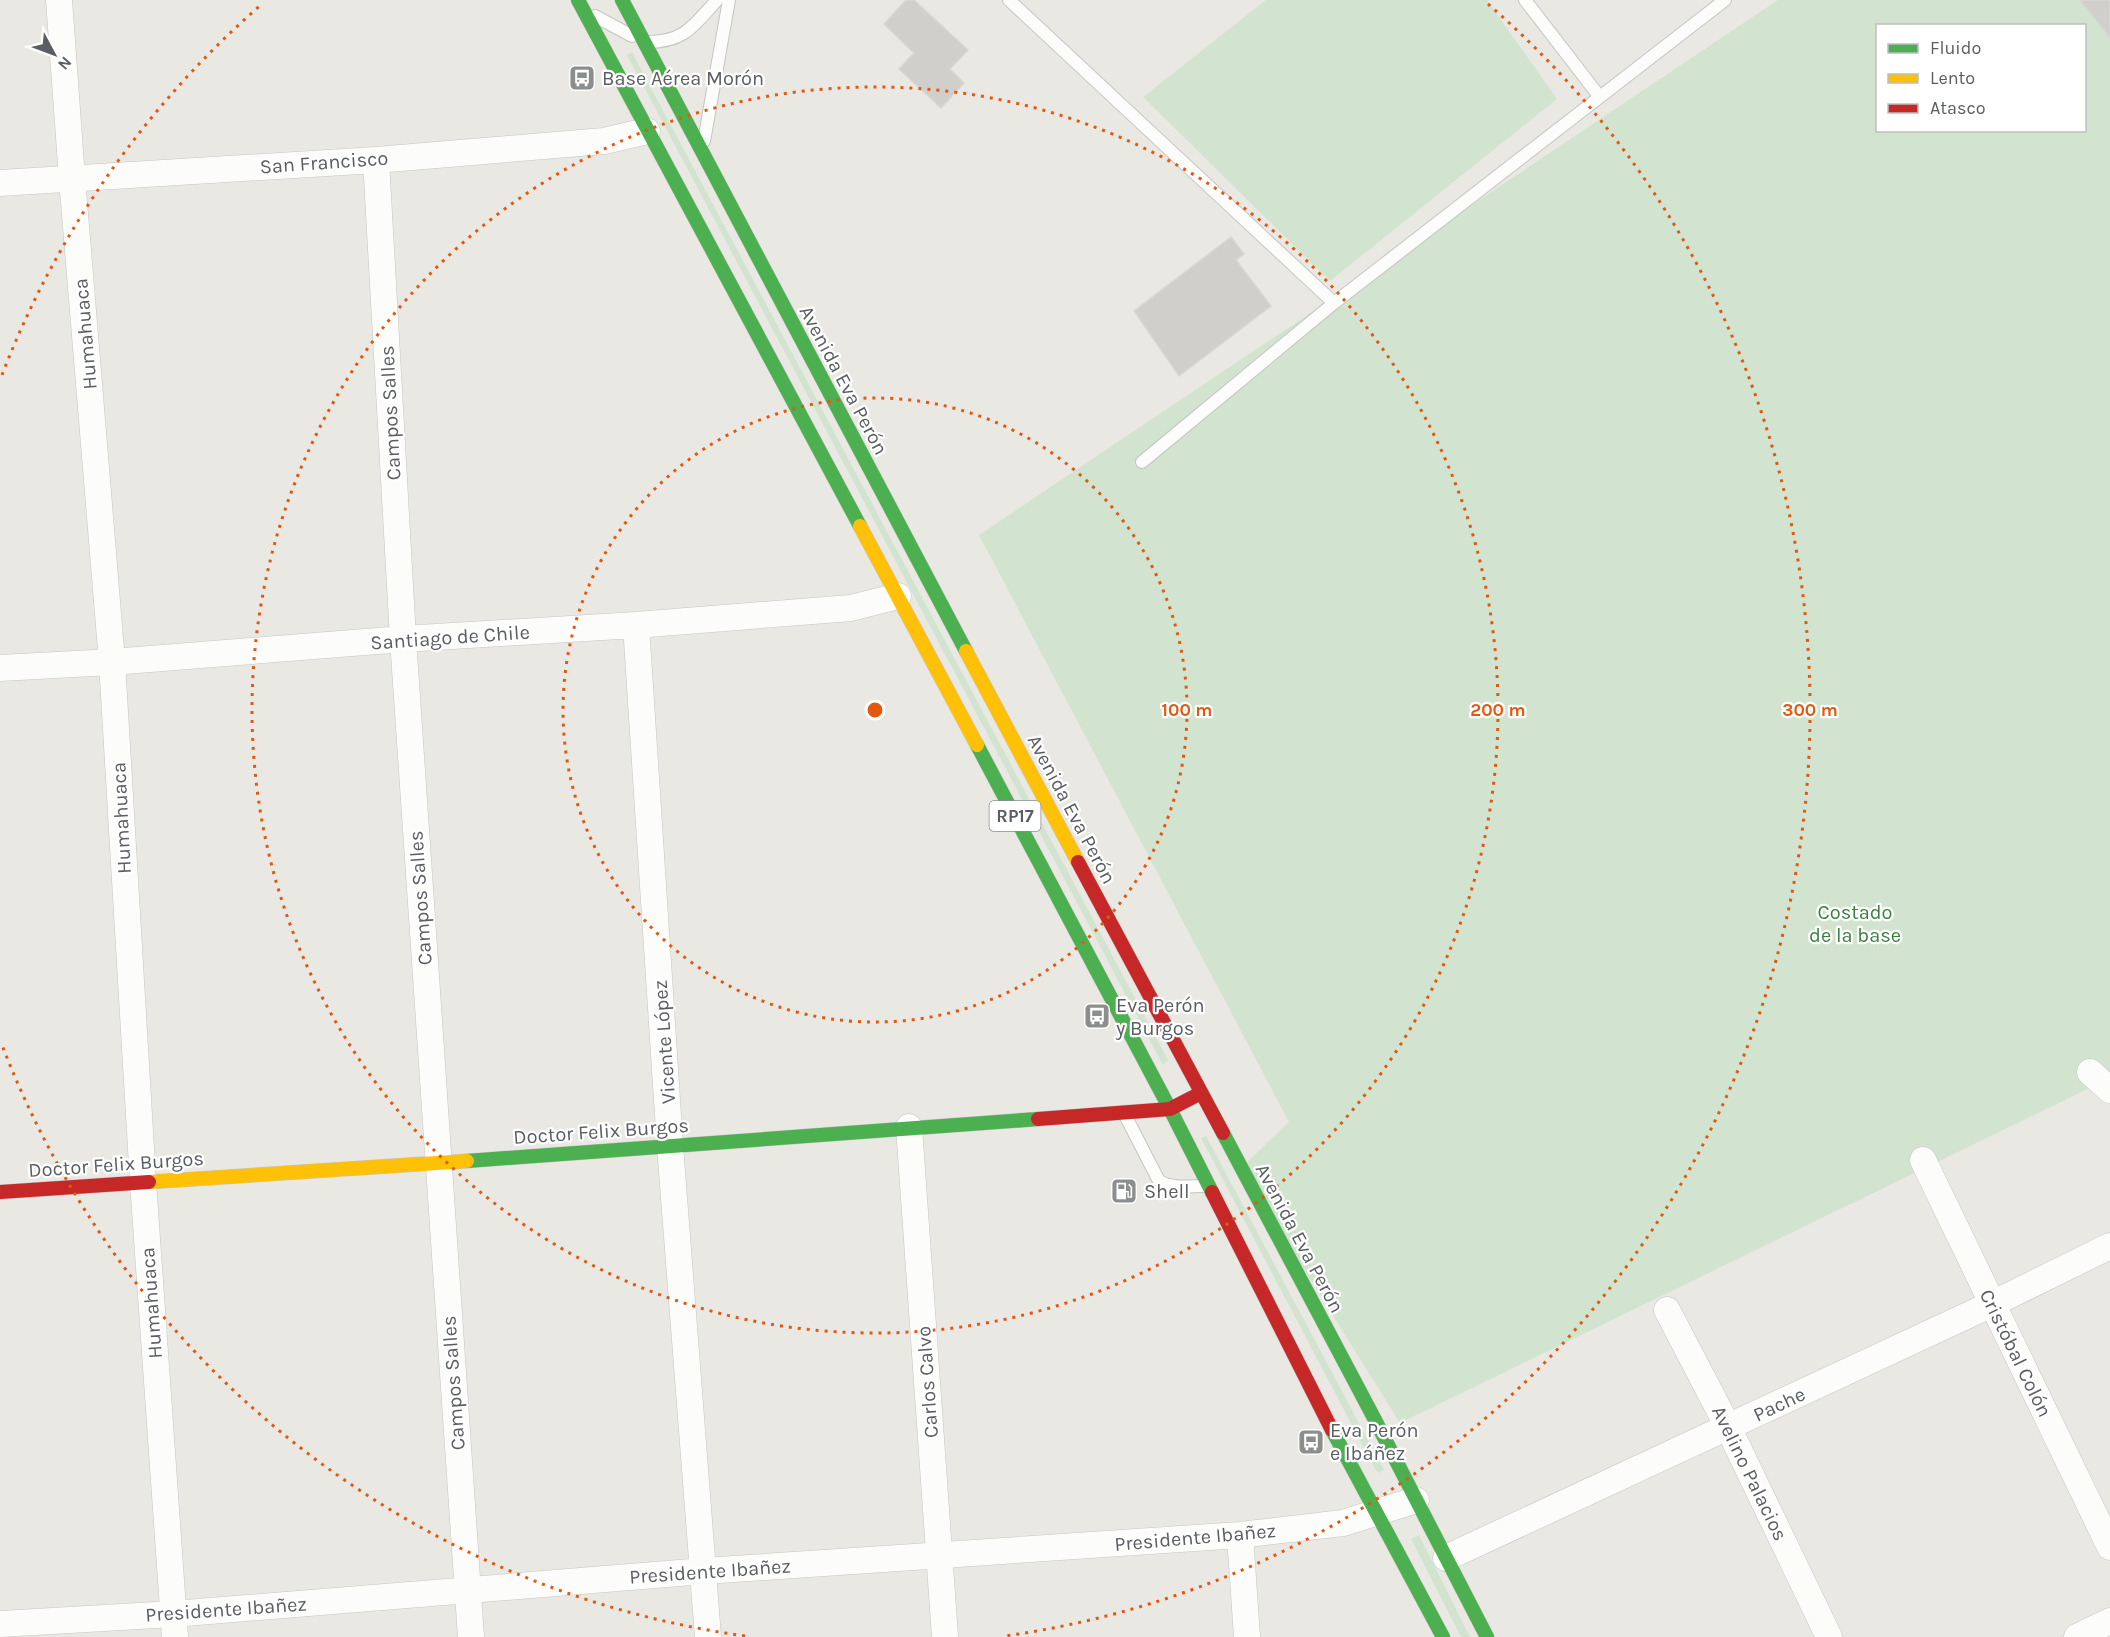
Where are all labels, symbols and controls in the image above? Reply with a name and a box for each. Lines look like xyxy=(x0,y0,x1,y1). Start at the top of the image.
north arrow xyxy=(24,24,84,84)
legend xyxy=(1876,24,2086,132)
text: Fluido xyxy=(1930,37,1981,59)
text: N xyxy=(54,53,76,74)
bus stop icon: Base Aérea Morón xyxy=(567,63,597,93)
place label: Base Aérea Morón xyxy=(602,67,764,90)
text: Lento xyxy=(1930,67,1975,89)
text: Atasco xyxy=(1930,97,1986,119)
street label: San Francisco xyxy=(259,147,389,178)
street label: Humahuaca xyxy=(69,277,102,391)
street label: Avenida Eva Perón xyxy=(795,302,893,459)
street label: Campos Salles xyxy=(375,345,406,481)
street label: Santiago de Chile xyxy=(370,620,530,655)
text: 100 m xyxy=(1162,699,1212,721)
text: 200 m xyxy=(1470,699,1526,721)
text: 300 m xyxy=(1782,699,1838,721)
centre of rings xyxy=(865,700,885,720)
street label: Avenida Eva Perón xyxy=(1023,731,1121,888)
street label: Humahuaca xyxy=(107,762,136,874)
road number: RP17 xyxy=(990,801,1040,831)
street label: Campos Salles xyxy=(404,830,437,966)
park label: Costado de la base xyxy=(1809,901,1901,947)
street label: Vicente López xyxy=(649,979,680,1105)
place label: Eva Perón y Burgos xyxy=(1115,994,1205,1040)
bus stop icon: Eva Perón y Burgos xyxy=(1082,1001,1112,1031)
street label: Doctor Felix Burgos xyxy=(513,1114,690,1149)
street label: Doctor Felix Burgos xyxy=(28,1147,205,1182)
street label: Avenida Eva Perón xyxy=(1251,1160,1349,1317)
fuel station icon: Shell xyxy=(1109,1176,1139,1206)
place label: Shell xyxy=(1144,1180,1190,1203)
street label: Humahuaca xyxy=(136,1246,167,1359)
street label: Cristóbal Colón xyxy=(1975,1286,2056,1421)
street label: Campos Salles xyxy=(437,1315,470,1451)
street label: Carlos Calvo xyxy=(912,1325,943,1439)
street label: Pache xyxy=(1750,1382,1809,1426)
street label: Avelino Palacios xyxy=(1707,1402,1792,1544)
place label: Eva Perón e Ibáñez xyxy=(1330,1419,1419,1465)
bus stop icon: Eva Perón e Ibáñez xyxy=(1296,1427,1326,1457)
street label: Presidente Ibañez xyxy=(1113,1519,1277,1556)
street label: Presidente Ibañez xyxy=(628,1554,792,1589)
street label: Presidente Ibañez xyxy=(144,1592,308,1627)

